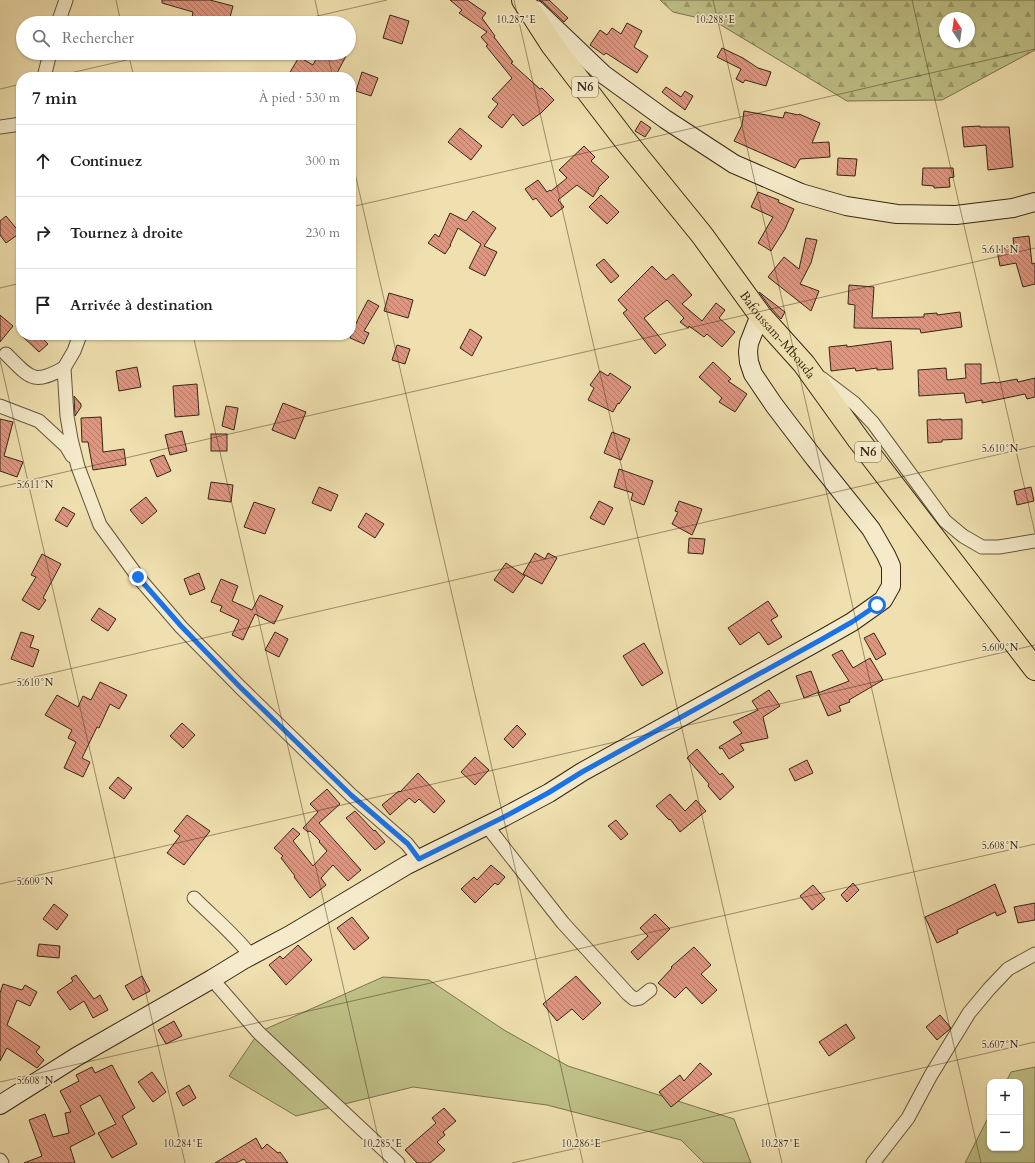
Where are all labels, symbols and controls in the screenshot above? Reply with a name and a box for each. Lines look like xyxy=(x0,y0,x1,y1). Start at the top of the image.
north arrow xyxy=(939,12,975,48)
text: 10.287°E xyxy=(496,13,536,27)
text: 10.288°E xyxy=(695,13,735,27)
search box xyxy=(16,16,356,60)
icon: search xyxy=(30,27,52,49)
text: Rechercher xyxy=(62,28,134,48)
road number: N6 xyxy=(572,77,598,97)
text: 7 min xyxy=(32,87,77,110)
text: À pied · 530 m xyxy=(259,89,340,107)
icon: ahead xyxy=(32,150,54,172)
text: Continuez xyxy=(70,151,142,171)
text: 300 m xyxy=(306,152,340,170)
icon: right xyxy=(32,222,54,244)
text: Tournez à droite xyxy=(70,223,183,243)
text: 230 m xyxy=(306,224,340,242)
text: 5.611°N xyxy=(982,243,1019,257)
street label: Bafoussam-Mbouda xyxy=(735,287,820,383)
icon: arrive xyxy=(32,294,54,316)
text: Arrivée à destination xyxy=(70,295,213,315)
road number: N6 xyxy=(855,442,881,462)
text: 5.610°N xyxy=(982,442,1019,456)
text: 5.611°N xyxy=(17,478,54,492)
route end xyxy=(129,568,147,586)
route start xyxy=(868,596,886,614)
text: 5.609°N xyxy=(982,641,1019,655)
text: 5.610°N xyxy=(17,676,54,690)
text: 5.608°N xyxy=(982,839,1019,853)
text: 5.609°N xyxy=(17,875,54,889)
text: 5.607°N xyxy=(982,1038,1019,1052)
text: 5.608°N xyxy=(17,1074,54,1088)
map controls xyxy=(987,1079,1023,1151)
button: + xyxy=(987,1079,1023,1115)
button: − xyxy=(987,1115,1023,1151)
text: 10.284°E xyxy=(163,1137,203,1151)
text: 10.285°E xyxy=(362,1137,402,1151)
text: 10.286°E xyxy=(561,1137,601,1151)
text: 10.287°E xyxy=(760,1137,800,1151)

